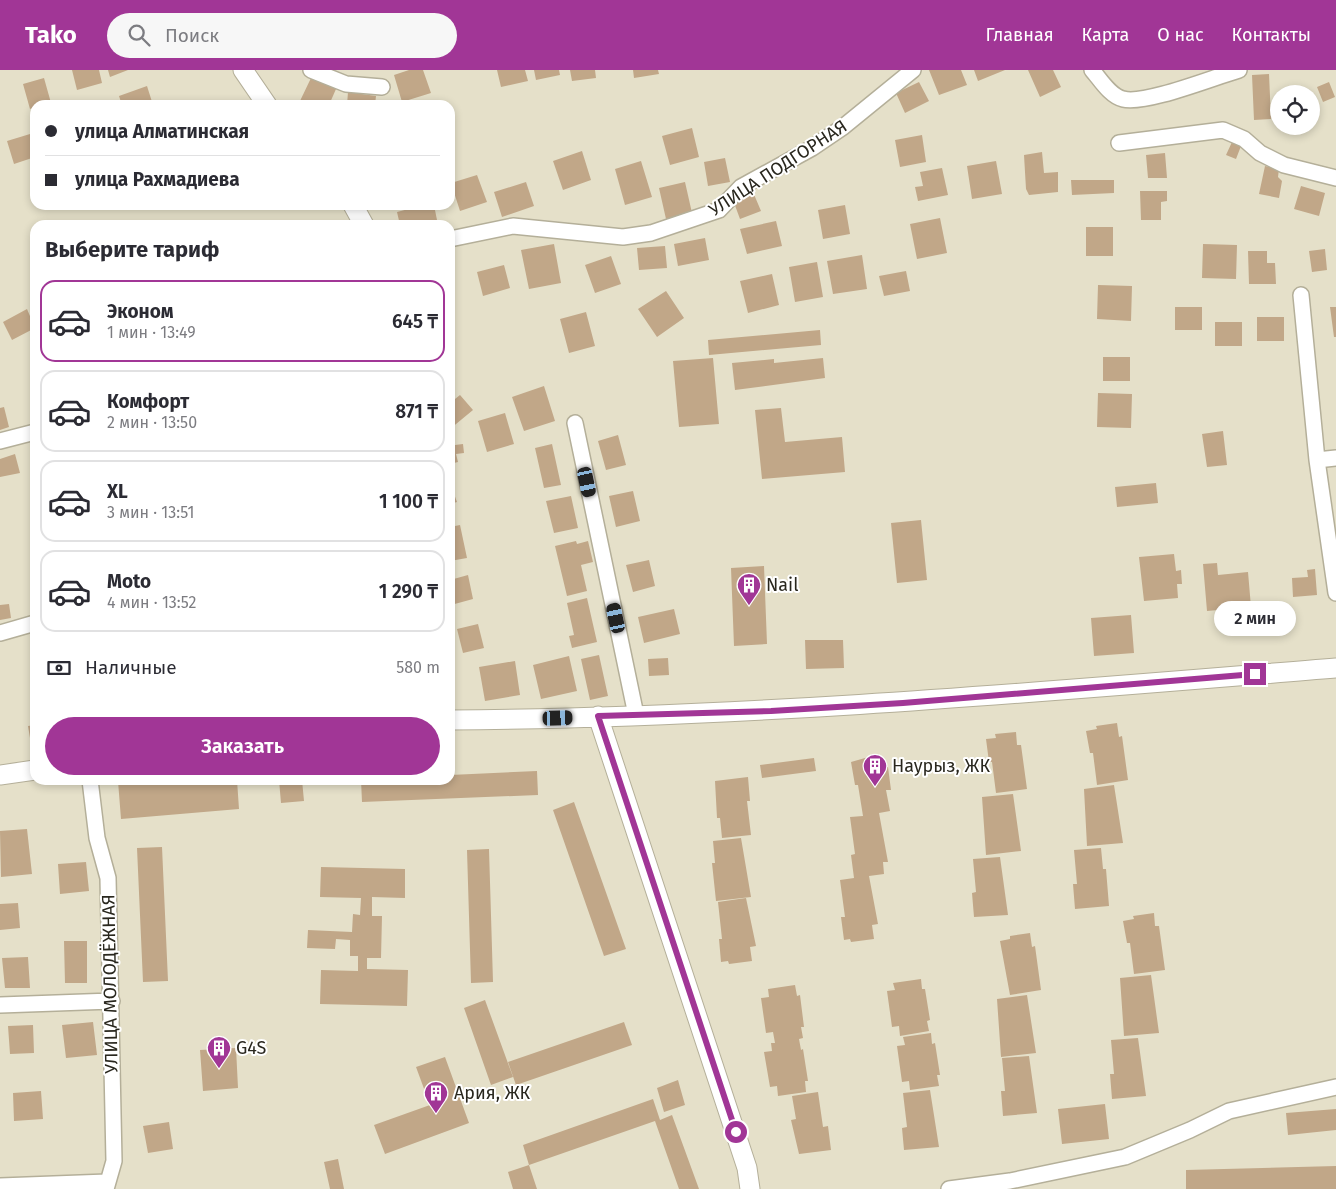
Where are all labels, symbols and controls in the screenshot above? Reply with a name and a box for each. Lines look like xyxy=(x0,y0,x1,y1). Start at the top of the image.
search box xyxy=(107,13,457,58)
text: Tako xyxy=(25,21,77,49)
icon: search xyxy=(125,21,153,49)
text: Поиск xyxy=(165,24,219,47)
text: Главная xyxy=(986,24,1054,46)
text: Карта xyxy=(1082,24,1129,46)
text: О нас xyxy=(1157,24,1204,46)
text: Контакты xyxy=(1232,24,1311,46)
map controls xyxy=(1270,85,1320,135)
button: locate xyxy=(1270,85,1320,135)
street label: УЛИЦА ПОДГОРНАЯ xyxy=(705,115,851,221)
text: улица Алматинская xyxy=(75,120,249,143)
text: улица Рахмадиева xyxy=(75,168,240,191)
text: Выберите тариф xyxy=(45,236,220,263)
icon: car xyxy=(47,299,92,344)
text: Эконом xyxy=(107,300,174,323)
text: 645 ₸ xyxy=(392,310,438,333)
text: 1 мин · 13:49 xyxy=(107,323,196,342)
icon: car xyxy=(47,389,92,434)
text: Комфорт xyxy=(107,390,189,413)
text: 871 ₸ xyxy=(395,400,438,423)
text: 2 мин · 13:50 xyxy=(107,413,197,432)
car xyxy=(576,466,597,498)
icon: car xyxy=(47,479,92,524)
text: XL xyxy=(107,480,128,503)
text: 1 100 ₸ xyxy=(379,490,438,513)
text: 3 мин · 13:51 xyxy=(107,503,194,522)
icon: car xyxy=(47,569,92,614)
text: Moto xyxy=(107,570,151,593)
building icon: Nail xyxy=(736,572,762,606)
place label: Nail xyxy=(766,574,798,596)
text: 1 290 ₸ xyxy=(379,580,438,603)
text: 4 мин · 13:52 xyxy=(107,593,196,612)
car xyxy=(605,602,626,634)
callout: 2 мин xyxy=(1214,602,1296,636)
text: 2 мин xyxy=(1234,609,1276,628)
icon: cash xyxy=(45,654,73,682)
text: Наличные xyxy=(85,656,177,679)
text: 580 m xyxy=(396,658,440,677)
route end xyxy=(1244,663,1266,685)
car xyxy=(542,710,573,726)
button: Заказать xyxy=(45,717,440,775)
building icon: Наурыз, ЖК xyxy=(862,753,888,787)
place label: Наурыз, ЖК xyxy=(892,755,990,777)
street label: УЛИЦА МОЛОДЁЖНАЯ xyxy=(97,894,123,1074)
building icon: G4S xyxy=(206,1035,232,1069)
place label: G4S xyxy=(236,1037,267,1059)
building icon: Ария, ЖК xyxy=(423,1080,449,1114)
place label: Ария, ЖК xyxy=(454,1082,531,1104)
route start xyxy=(725,1121,747,1143)

